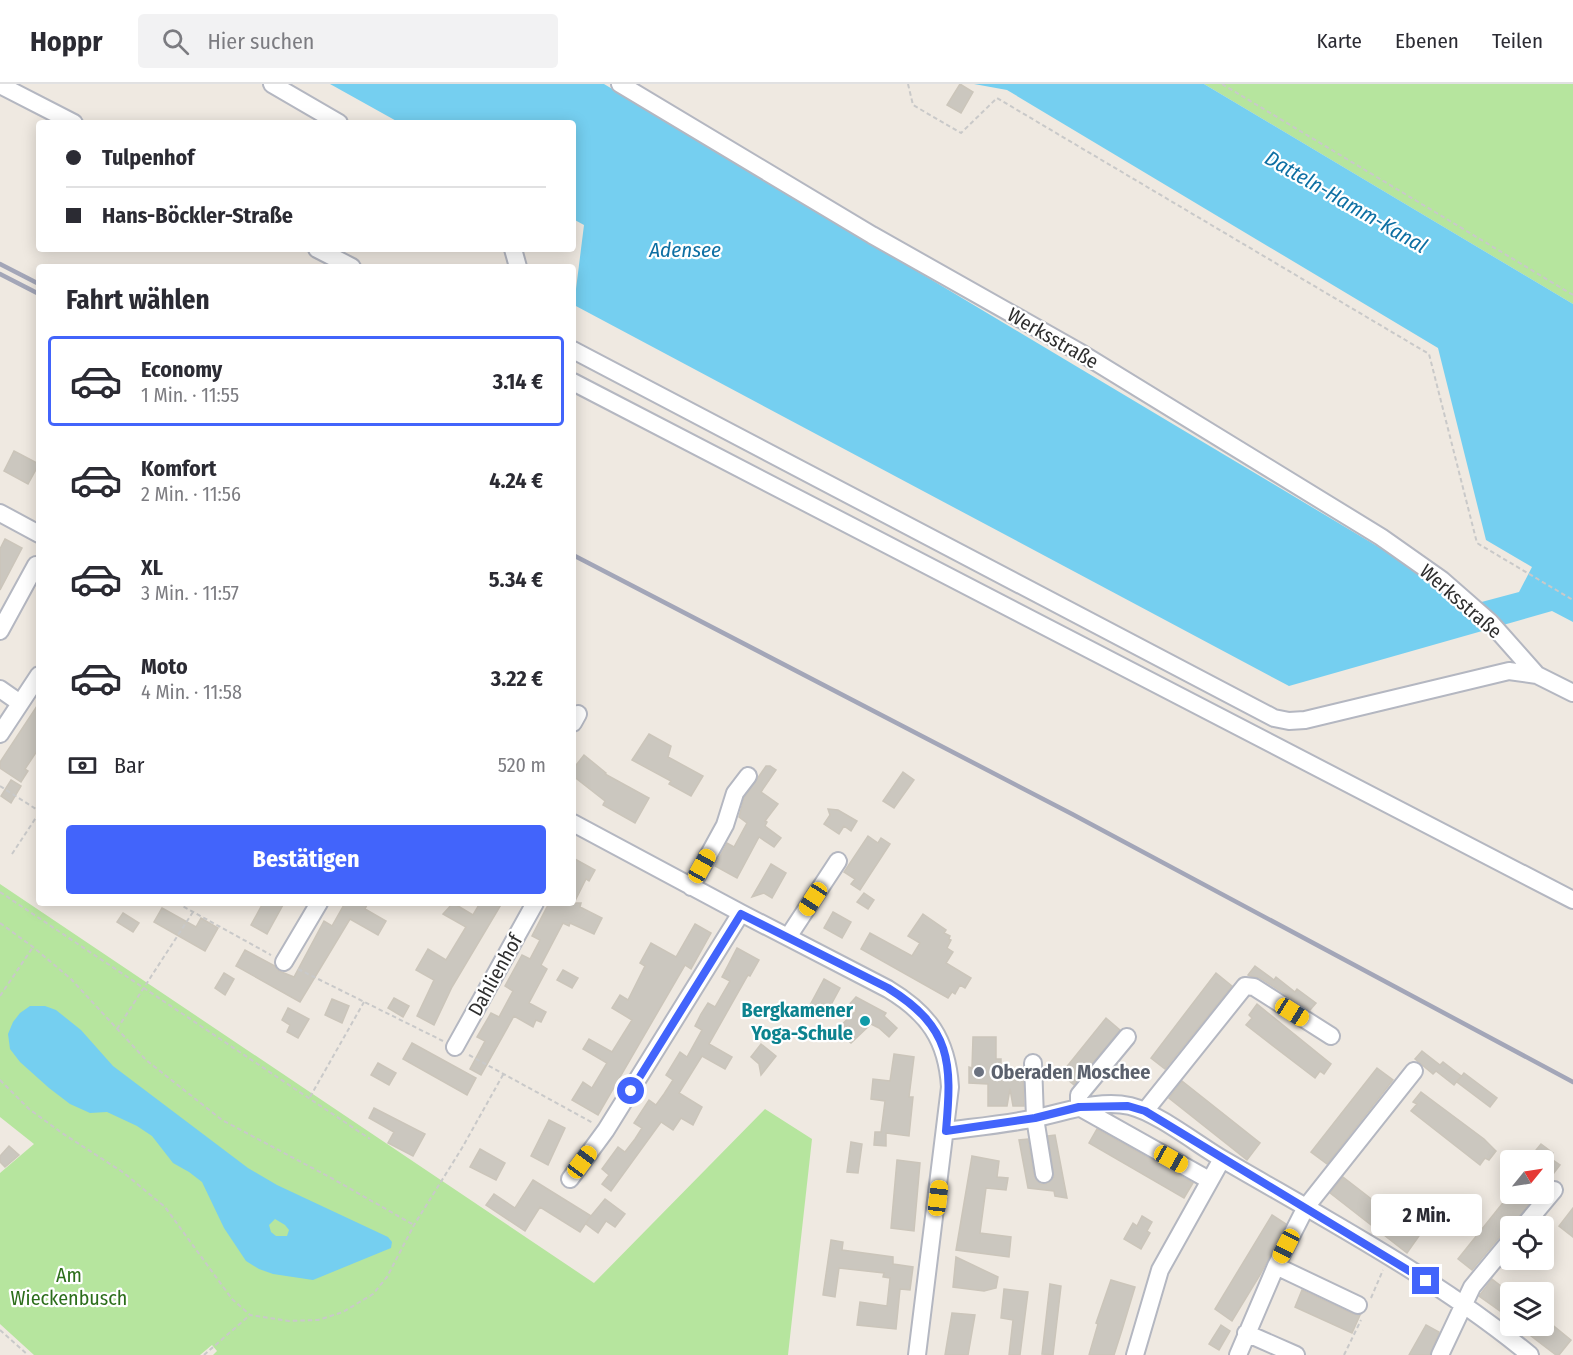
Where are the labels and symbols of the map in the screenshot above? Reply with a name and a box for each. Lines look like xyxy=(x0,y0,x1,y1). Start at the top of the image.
water label: Datteln-Hamm-Kanal xyxy=(1260,145,1432,259)
water label: Adensee xyxy=(648,237,721,263)
street label: Werksstraße xyxy=(1003,302,1103,374)
street label: Werksstraße xyxy=(1415,559,1507,643)
car xyxy=(685,846,719,886)
car xyxy=(796,879,830,919)
street label: Dahlienhof xyxy=(463,928,528,1020)
car xyxy=(1272,995,1312,1029)
place label: Bergkamener Yoga-Schule xyxy=(741,998,854,1045)
marker: Bergkamener Yoga-Schule xyxy=(858,1014,872,1028)
place label: Oberaden Moschee xyxy=(991,1060,1150,1084)
marker: Oberaden Moschee xyxy=(972,1065,986,1079)
route start xyxy=(617,1077,644,1104)
car xyxy=(564,1142,600,1182)
car xyxy=(1151,1142,1191,1176)
north arrow xyxy=(1500,1150,1554,1204)
car xyxy=(927,1179,949,1217)
callout: 2 Min. xyxy=(1370,1194,1482,1236)
car xyxy=(1270,1226,1302,1266)
park label: Am Wieckenbusch xyxy=(11,1263,127,1310)
route end xyxy=(1412,1267,1439,1294)

